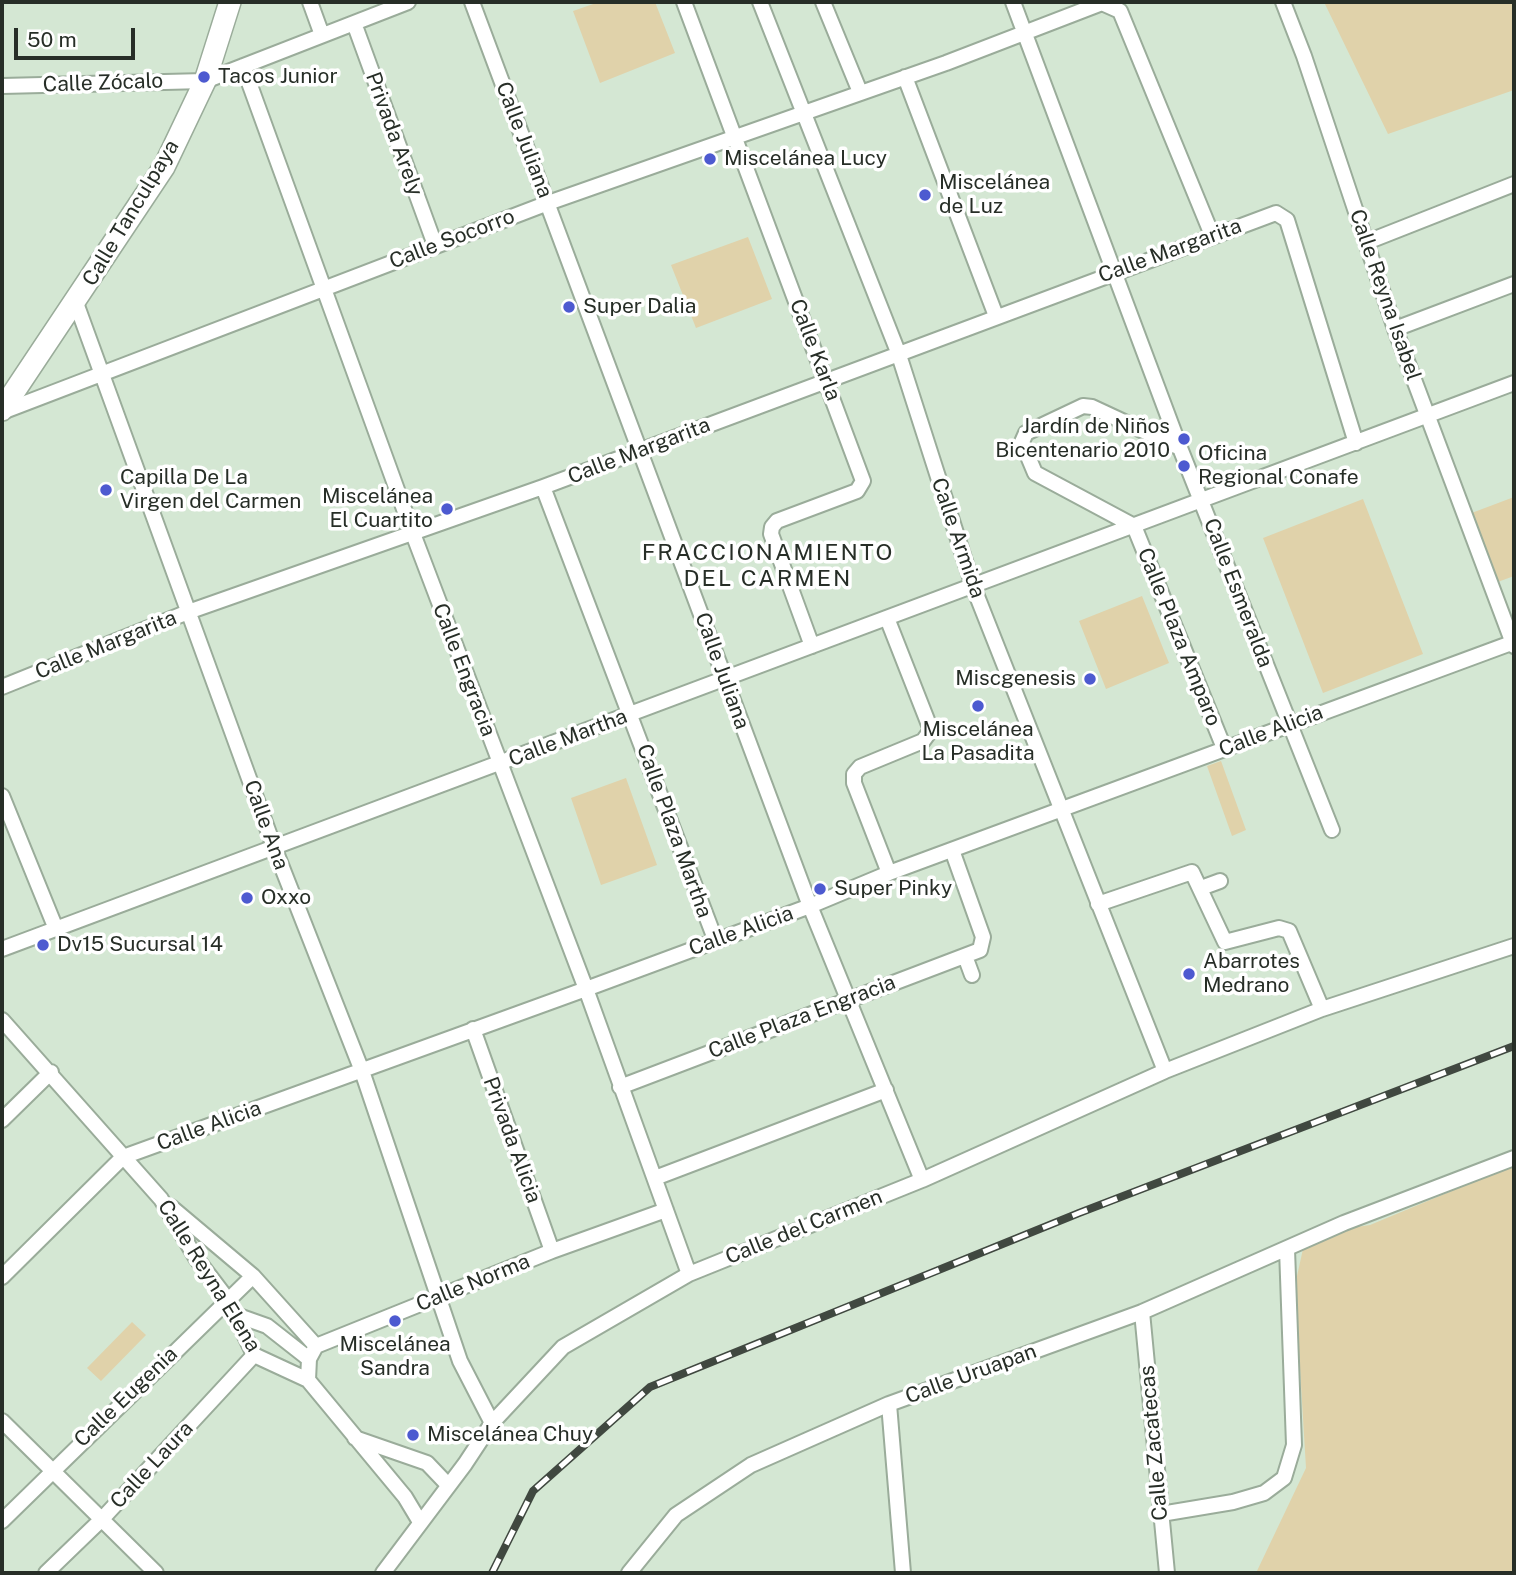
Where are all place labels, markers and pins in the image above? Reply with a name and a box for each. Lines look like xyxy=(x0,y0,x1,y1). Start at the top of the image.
place label: Tacos Junior xyxy=(218,64,338,90)
marker: Tacos Junior xyxy=(196,69,212,85)
place label: Miscelánea Lucy xyxy=(724,146,887,172)
marker: Miscelánea Lucy xyxy=(702,151,718,167)
place label: Miscelánea de Luz xyxy=(939,170,1050,220)
marker: Miscelánea de Luz xyxy=(917,187,933,203)
place label: Super Dalia xyxy=(583,294,696,320)
marker: Super Dalia xyxy=(561,299,577,315)
place label: Jardín de Niños Bicentenario 2010 xyxy=(995,414,1170,464)
marker: Jardín de Niños Bicentenario 2010 xyxy=(1176,431,1192,447)
place label: Oficina Regional Conafe xyxy=(1198,441,1359,491)
marker: Oficina Regional Conafe xyxy=(1176,458,1192,474)
place label: Capilla De La Virgen del Carmen xyxy=(120,465,301,515)
marker: Capilla De La Virgen del Carmen xyxy=(98,482,114,498)
place label: Miscelánea El Cuartito xyxy=(322,484,433,534)
marker: Miscelánea El Cuartito xyxy=(439,501,455,517)
place label: Miscgenesis xyxy=(955,666,1076,692)
marker: Miscgenesis xyxy=(1082,671,1098,687)
marker: Miscelánea La Pasadita xyxy=(970,698,986,714)
place label: Miscelánea La Pasadita xyxy=(921,717,1035,767)
place label: Super Pinky xyxy=(834,876,952,902)
marker: Super Pinky xyxy=(812,881,828,897)
place label: Oxxo xyxy=(261,885,311,911)
marker: Oxxo xyxy=(239,890,255,906)
place label: Dv15 Sucursal 14 xyxy=(57,932,223,958)
marker: Dv15 Sucursal 14 xyxy=(35,937,51,953)
place label: Abarrotes Medrano xyxy=(1203,949,1300,999)
marker: Abarrotes Medrano xyxy=(1181,966,1197,982)
marker: Miscelánea Sandra xyxy=(387,1313,403,1329)
place label: Miscelánea Sandra xyxy=(339,1332,451,1382)
place label: Miscelánea Chuy xyxy=(427,1422,593,1448)
marker: Miscelánea Chuy xyxy=(405,1427,421,1443)

